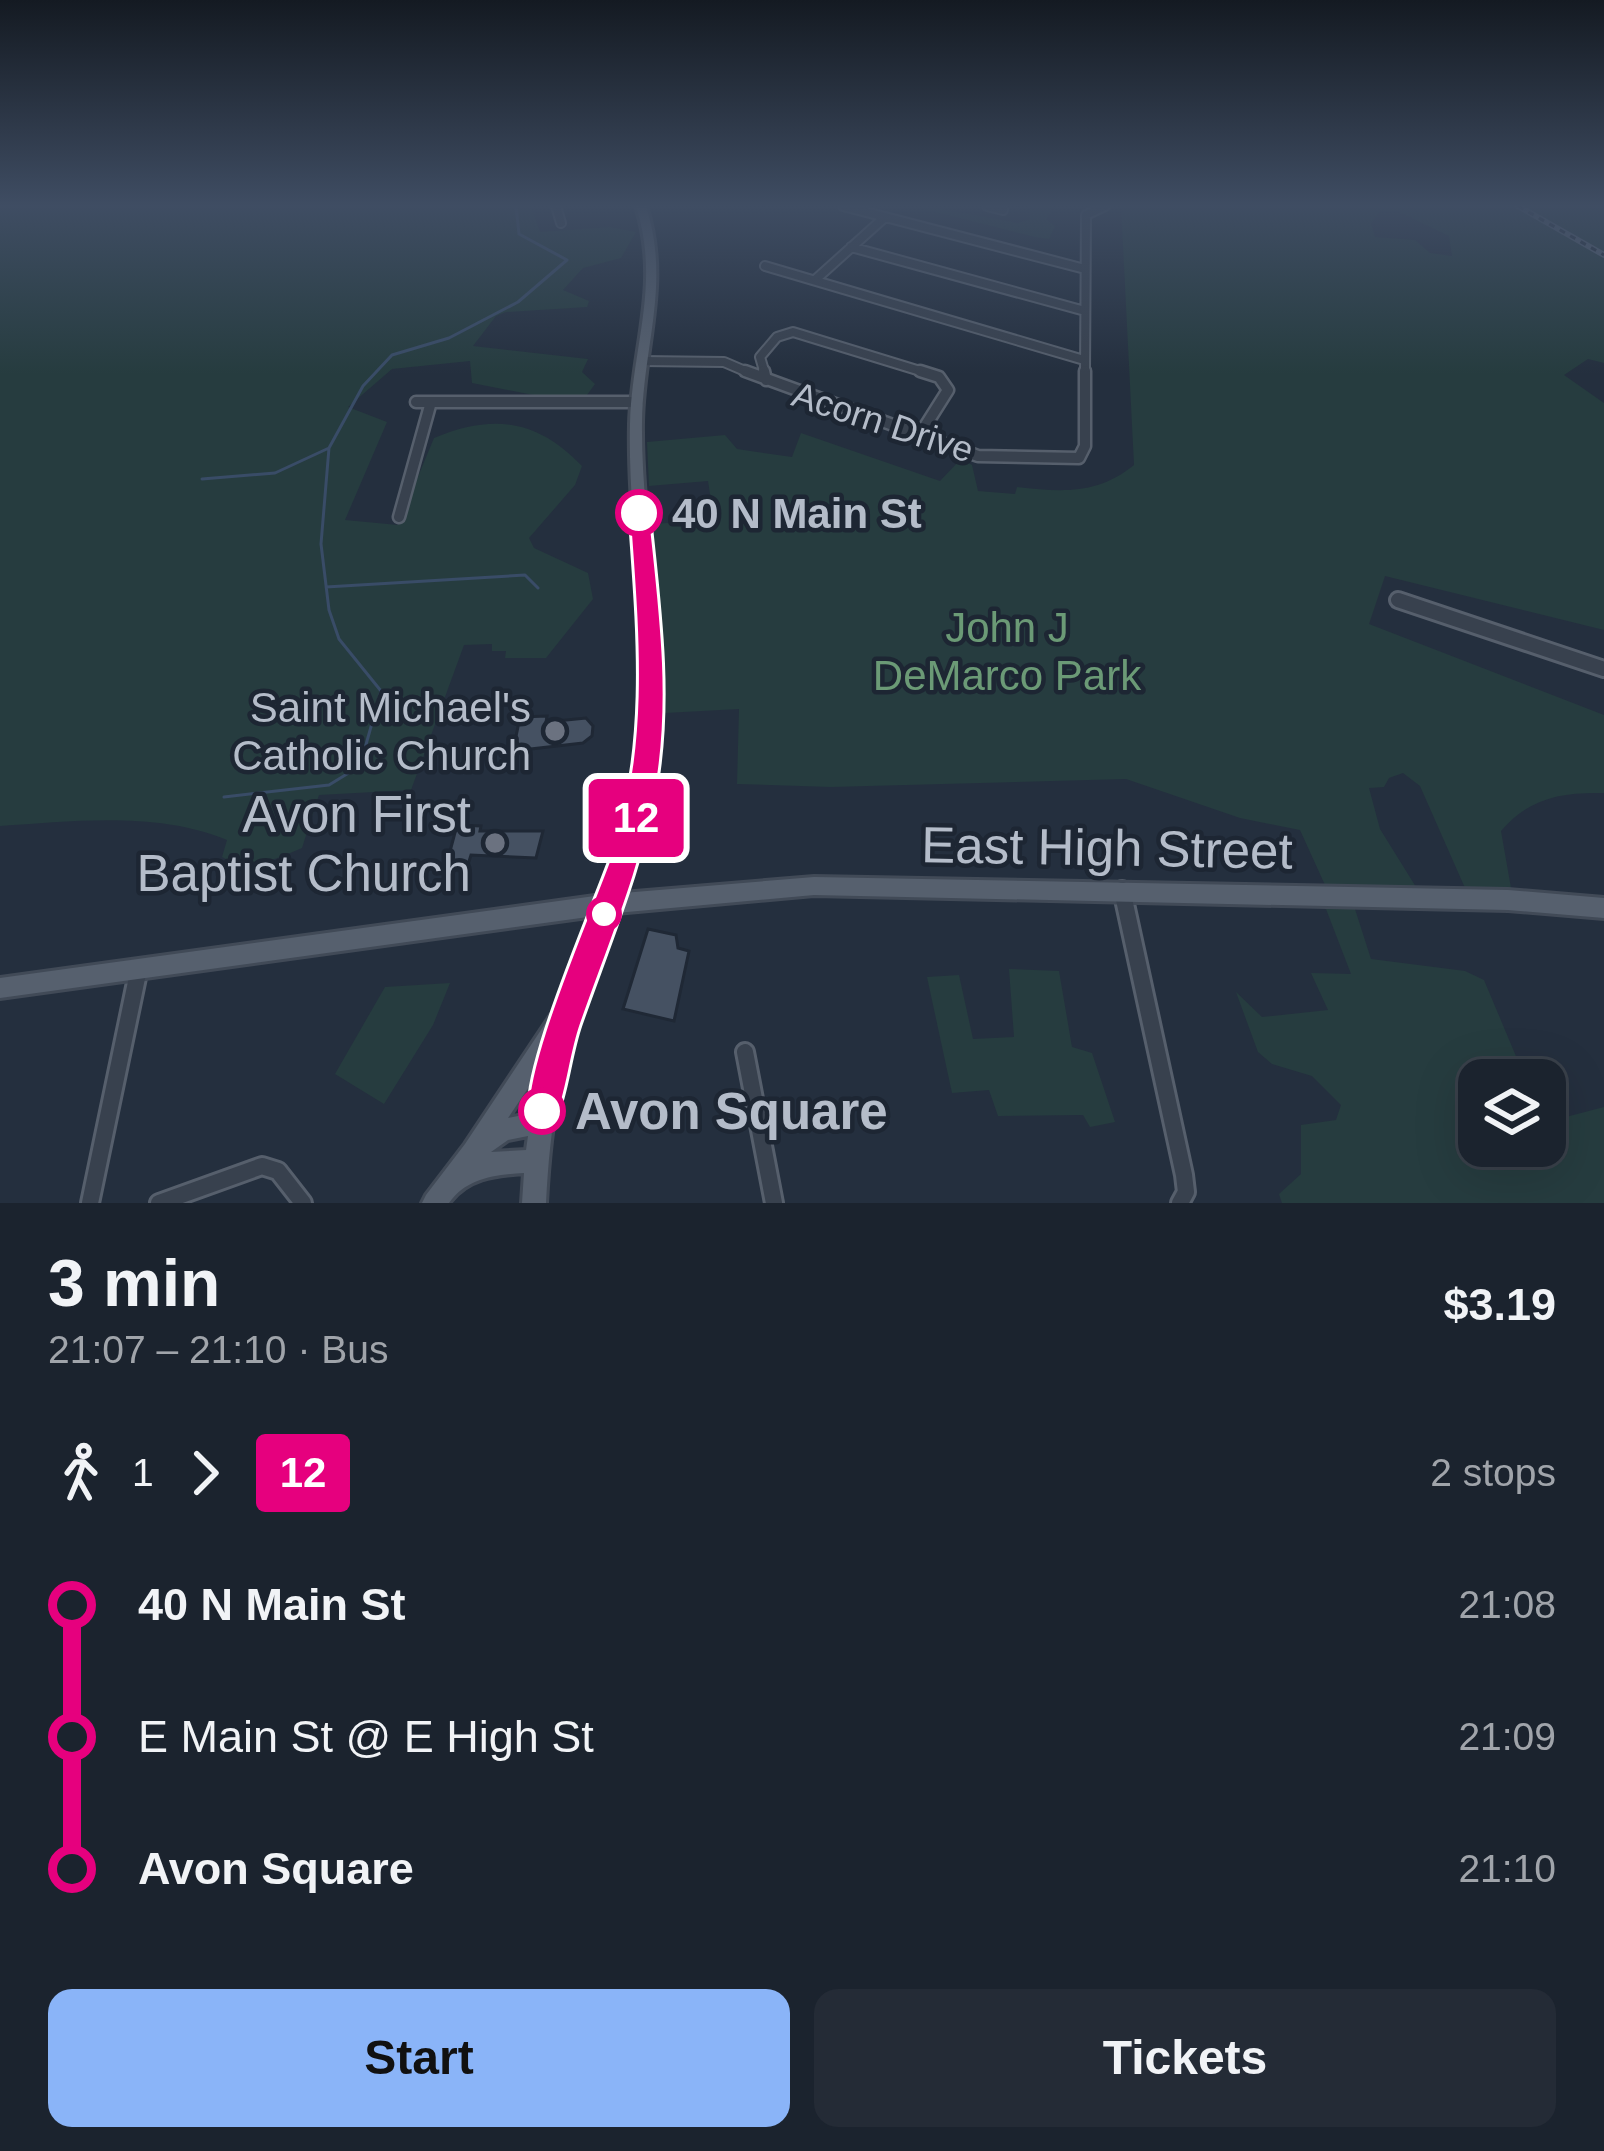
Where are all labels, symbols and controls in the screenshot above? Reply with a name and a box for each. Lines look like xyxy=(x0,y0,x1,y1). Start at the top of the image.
street label: Acorn Drive xyxy=(787,373,979,471)
place label: 40 N Main St xyxy=(672,490,922,537)
marker: 40 N Main St xyxy=(617,491,661,535)
park label: John J DeMarco Park xyxy=(873,604,1142,699)
place label: Saint Michael's Catholic Church xyxy=(232,684,531,779)
marker: Saint Michael's Catholic Church xyxy=(542,718,568,744)
line badge: 12 xyxy=(582,779,690,857)
place label: Avon First Baptist Church xyxy=(137,786,471,902)
text: 12 xyxy=(613,794,659,841)
street label: East High Street xyxy=(921,816,1293,880)
marker: Avon First Baptist Church xyxy=(482,830,508,856)
unlabelled marker xyxy=(588,898,620,930)
map controls xyxy=(1458,1059,1566,1167)
button: layers xyxy=(1458,1059,1566,1167)
place label: Avon Square xyxy=(575,1083,888,1140)
marker: Avon Square xyxy=(520,1089,564,1133)
text: 3 min xyxy=(48,1246,220,1320)
text: $3.19 xyxy=(1443,1279,1556,1330)
text: 21:07 – 21:10 · Bus xyxy=(48,1328,388,1371)
icon: walk xyxy=(48,1440,114,1506)
icon: forward xyxy=(172,1440,238,1506)
text: 12 xyxy=(280,1449,326,1496)
text: 1 xyxy=(132,1451,154,1494)
text: 2 stops xyxy=(1430,1451,1556,1494)
text: 40 N Main St xyxy=(138,1579,406,1630)
text: 21:08 xyxy=(1458,1583,1556,1626)
text: E Main St @ E High St xyxy=(138,1711,594,1762)
text: 21:09 xyxy=(1458,1715,1556,1758)
text: Avon Square xyxy=(138,1843,414,1894)
text: 21:10 xyxy=(1458,1847,1556,1890)
button: Start xyxy=(48,1989,790,2127)
button: Tickets xyxy=(814,1989,1556,2127)

